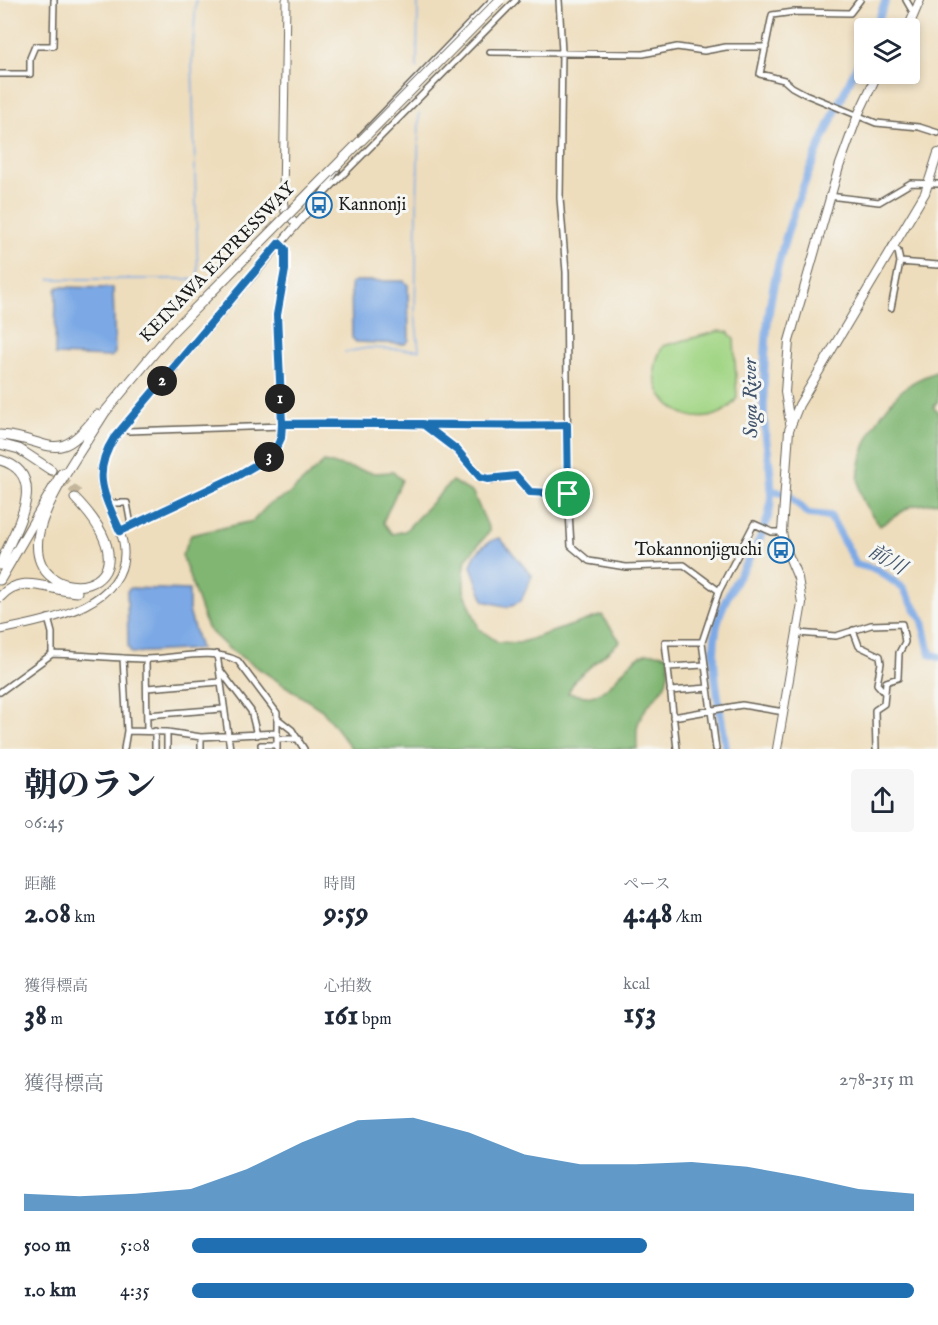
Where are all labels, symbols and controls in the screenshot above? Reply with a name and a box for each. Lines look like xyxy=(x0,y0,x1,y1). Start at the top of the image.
map controls xyxy=(854,18,920,84)
button: layers xyxy=(854,18,920,84)
street label: KEINAWA EXPRESSWAY xyxy=(135,177,301,348)
bus stop icon: Kannonji xyxy=(304,190,334,220)
place label: Kannonji xyxy=(338,194,406,217)
water label: Soga River xyxy=(738,357,765,438)
pin: 2 xyxy=(147,366,177,396)
text: 2 xyxy=(158,371,166,391)
pin: 1 xyxy=(265,384,295,414)
text: 1 xyxy=(277,389,283,409)
pin: 3 xyxy=(254,442,284,472)
text: 3 xyxy=(266,447,272,467)
pin xyxy=(542,468,593,519)
icon: arrive xyxy=(551,477,584,510)
bus stop icon: Tokannonjiguchi xyxy=(766,535,796,565)
place label: Tokannonjiguchi xyxy=(635,539,762,562)
water label: 前川 xyxy=(863,539,912,582)
text: 朝のラン xyxy=(24,766,156,808)
button: share xyxy=(851,769,914,832)
text: 06:45 xyxy=(24,810,65,835)
text: 距離 xyxy=(24,875,56,895)
text: 時間 xyxy=(324,875,356,895)
text: ペース xyxy=(623,875,671,895)
text: 2.08 xyxy=(24,895,71,933)
text: 9:59 xyxy=(324,895,369,933)
text: 4:48 xyxy=(623,895,672,933)
text: km xyxy=(71,908,95,928)
text: /km xyxy=(672,908,702,928)
text: kcal xyxy=(623,975,650,995)
text: 獲得標高 xyxy=(24,977,88,997)
text: 心拍数 xyxy=(324,977,372,997)
text: 153 xyxy=(623,995,657,1033)
text: 38 xyxy=(24,997,47,1035)
text: 161 xyxy=(324,997,359,1035)
text: m xyxy=(47,1010,63,1030)
text: bpm xyxy=(359,1010,392,1030)
text: 278–315 m xyxy=(839,1067,914,1092)
text: 獲得標高 xyxy=(24,1072,104,1097)
text: 500 m xyxy=(24,1233,71,1258)
text: 5:08 xyxy=(120,1233,150,1258)
text: 1.0 km xyxy=(24,1278,76,1303)
text: 4:35 xyxy=(120,1278,150,1303)

